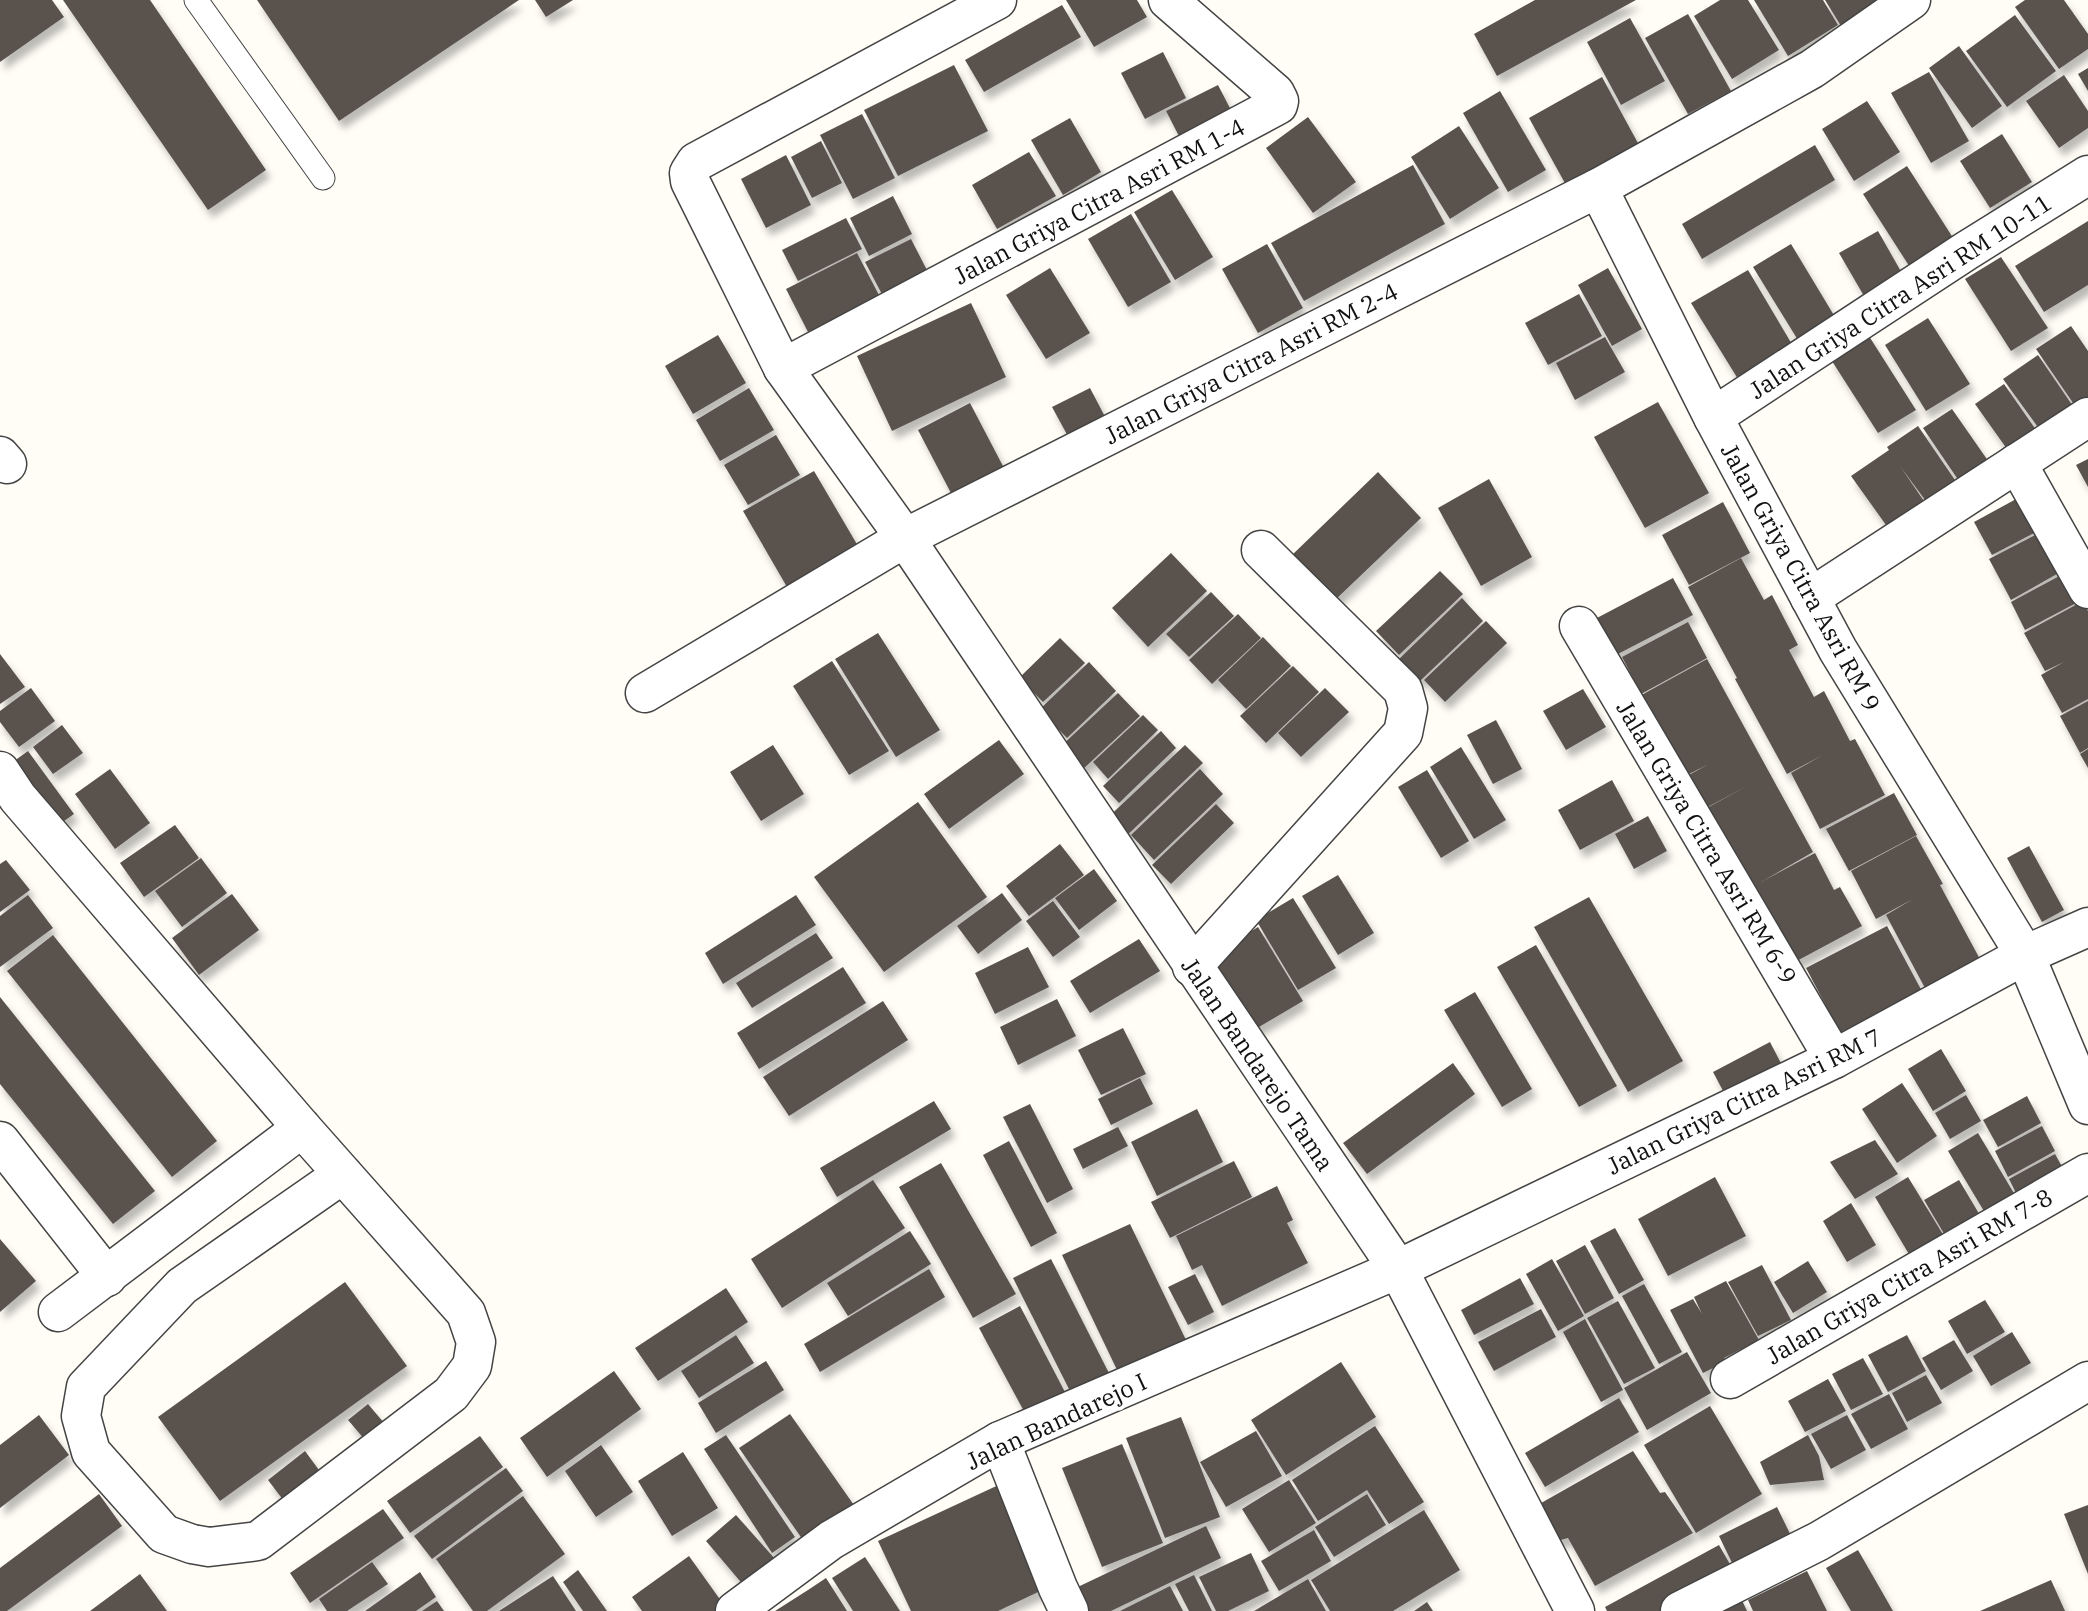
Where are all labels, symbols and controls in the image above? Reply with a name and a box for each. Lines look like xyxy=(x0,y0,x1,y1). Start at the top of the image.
street label: Jalan Griya Citra Asri RM 1-4 xyxy=(948,110,1250,292)
street label: Jalan Griya Citra Asri RM 10-11 xyxy=(1743,186,2057,406)
street label: Jalan Griya Citra Asri RM 2-4 xyxy=(1099,275,1403,451)
street label: Jalan Griya Citra Asri RM 9 xyxy=(1714,437,1888,717)
street label: Jalan Griya Citra Asri RM 6-9 xyxy=(1609,694,1805,990)
street label: Jalan Bandarejo Tama xyxy=(1175,951,1341,1177)
street label: Jalan Griya Citra Asri RM 7 xyxy=(1601,1020,1887,1182)
street label: Jalan Griya Citra Asri RM 7-8 xyxy=(1760,1181,2058,1371)
street label: Jalan Bandarejo I xyxy=(961,1365,1151,1477)

